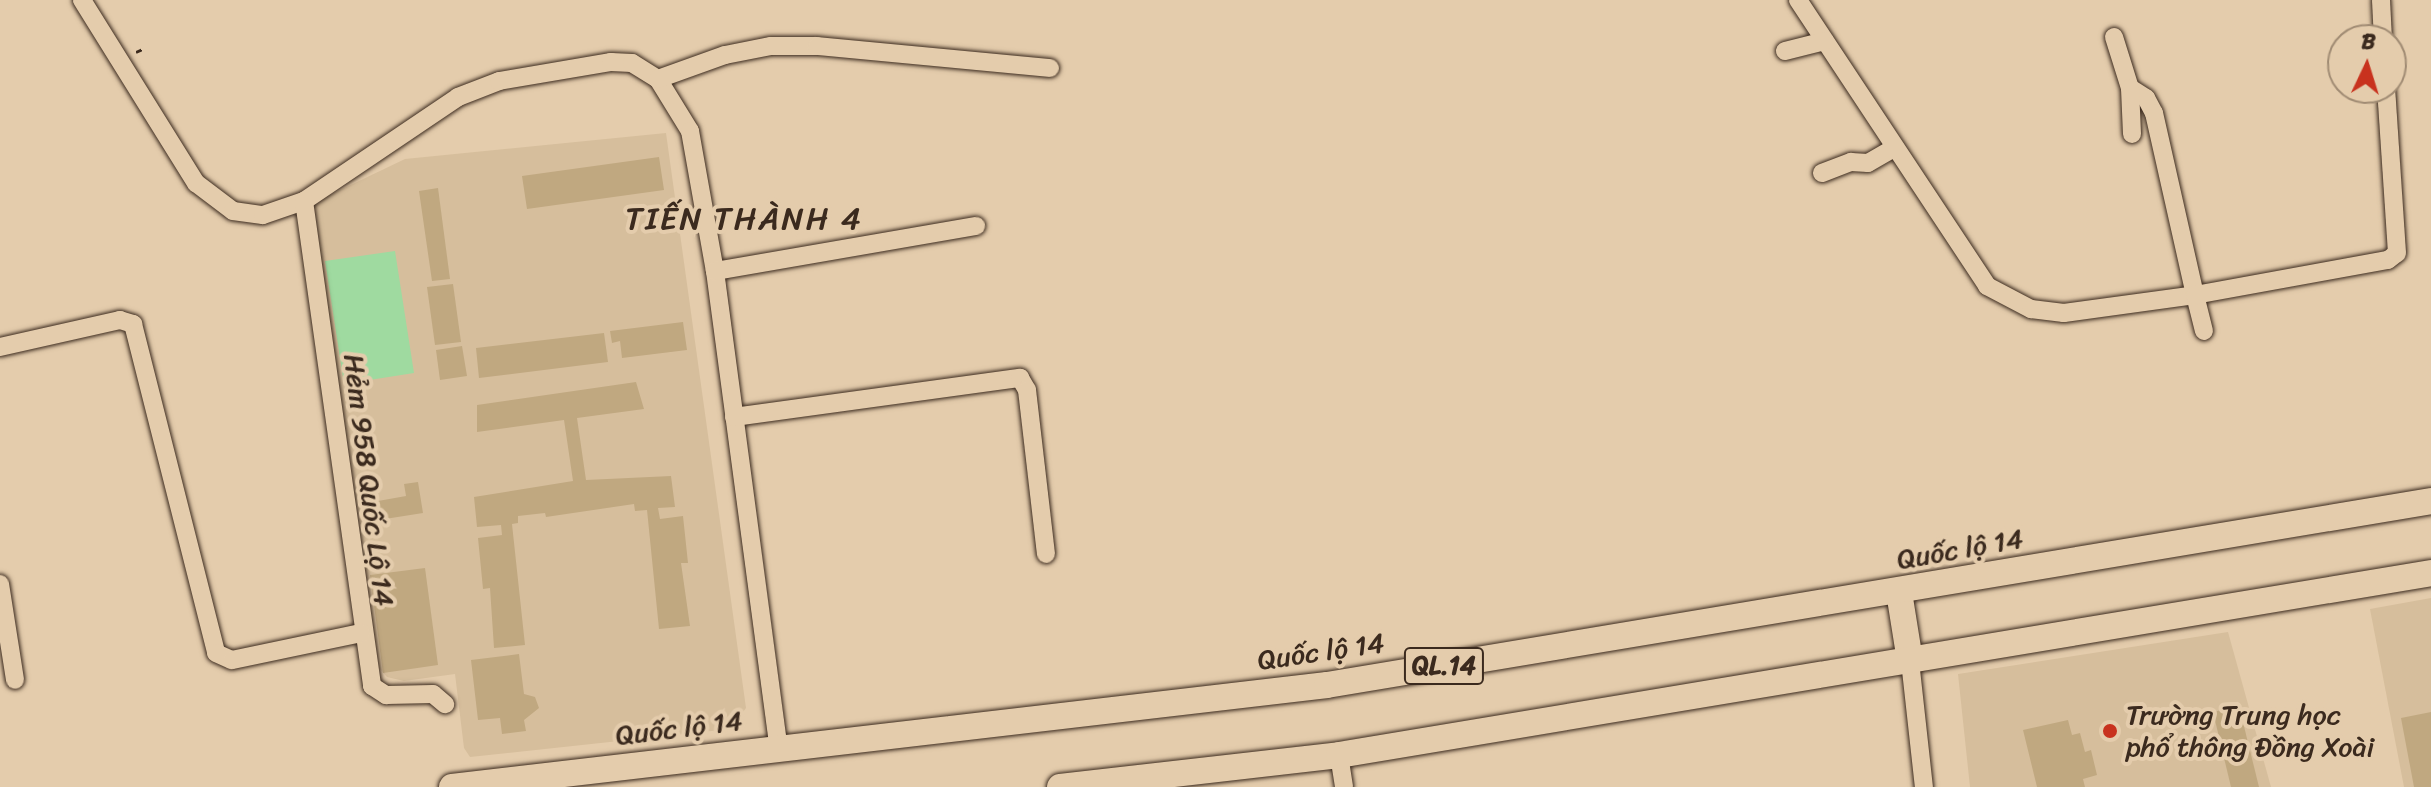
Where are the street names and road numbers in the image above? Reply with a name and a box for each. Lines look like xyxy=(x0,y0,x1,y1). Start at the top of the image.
street label: Hẻm 958 Quốc Lộ 14 xyxy=(337,352,401,608)
street label: Quốc lộ 14 xyxy=(1894,521,2026,577)
street label: Quốc lộ 14 xyxy=(1255,626,1387,678)
road number: QL.14 xyxy=(1402,644,1486,688)
street label: Quốc lộ 14 xyxy=(614,704,744,752)

